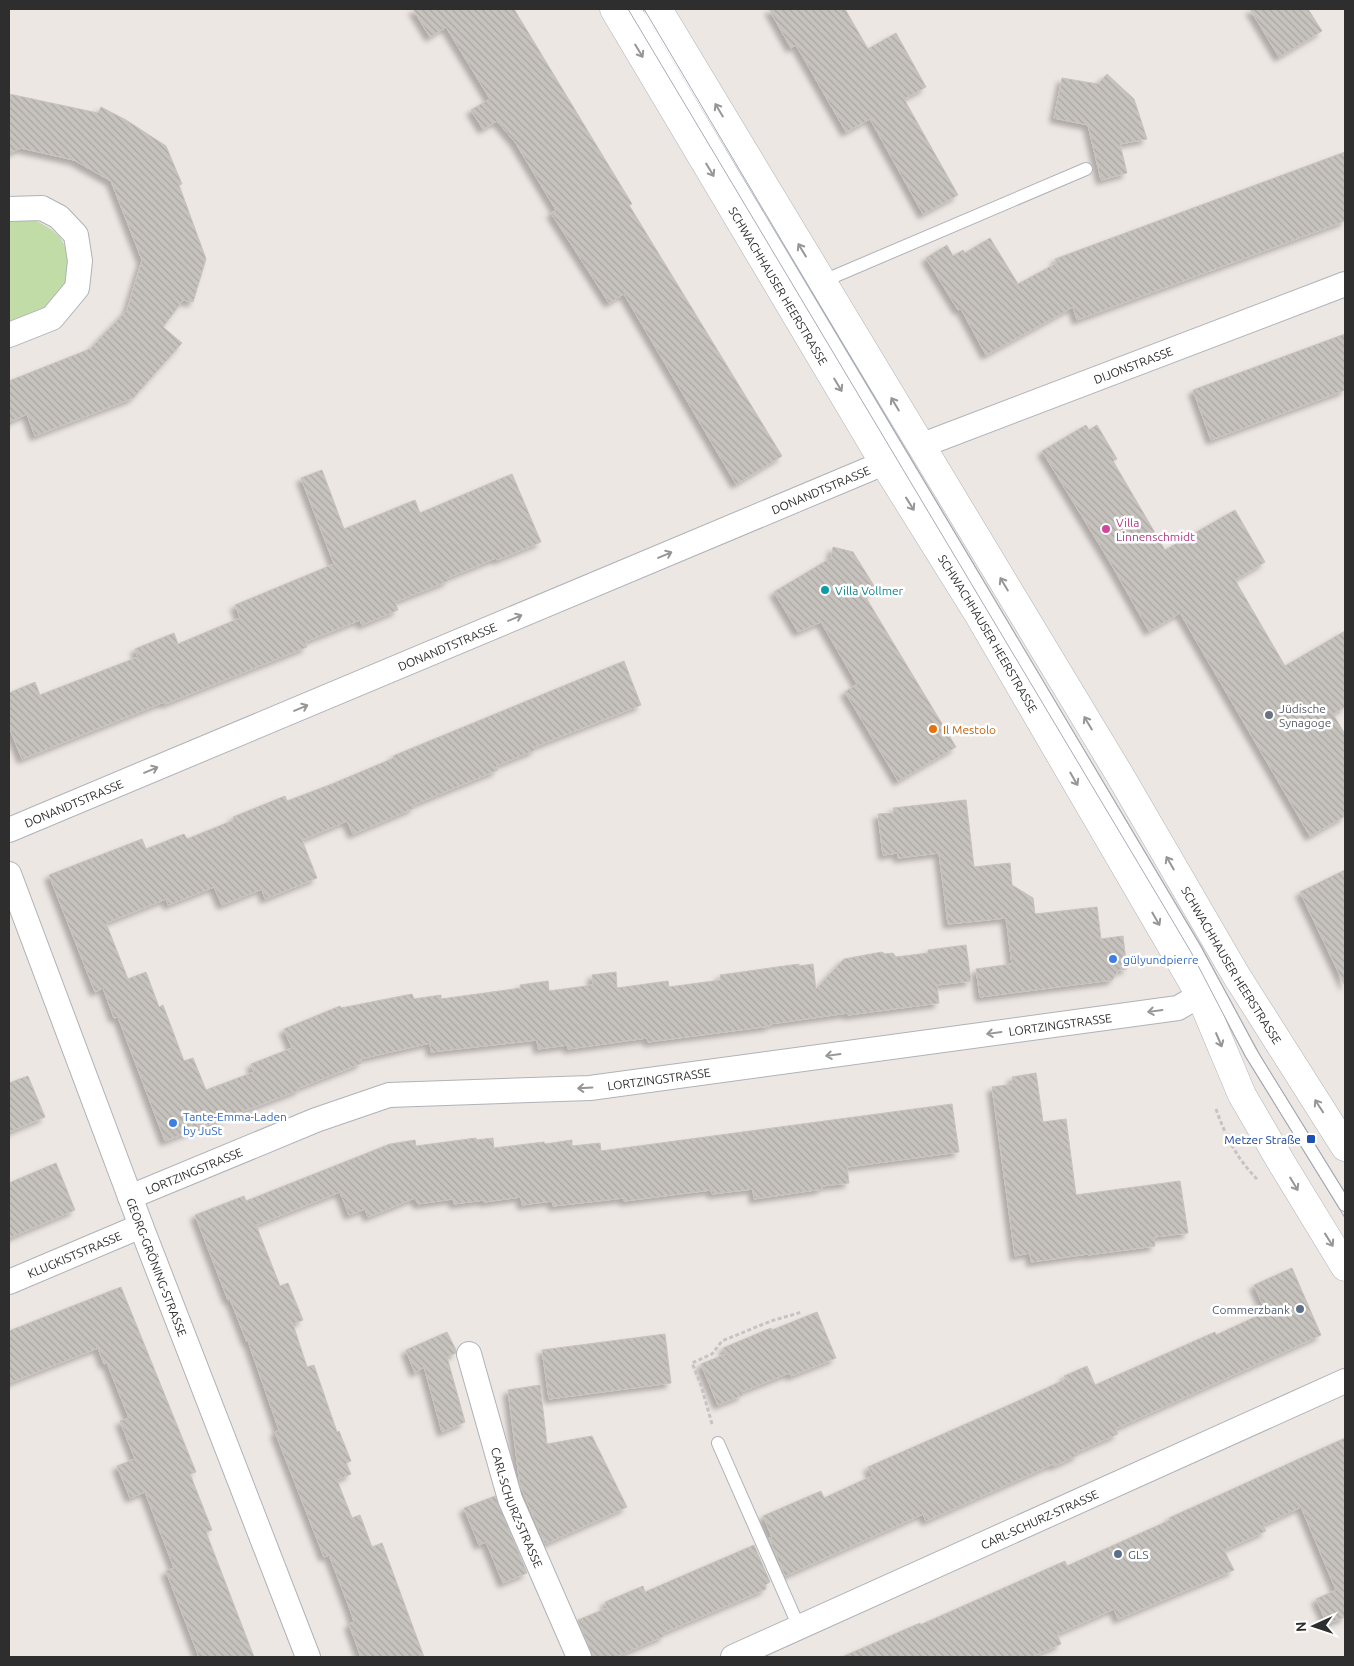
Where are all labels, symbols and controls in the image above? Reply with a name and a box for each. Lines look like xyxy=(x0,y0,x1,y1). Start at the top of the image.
one-way arrow xyxy=(635,43,645,57)
one-way arrow xyxy=(713,104,723,118)
one-way arrow xyxy=(705,163,715,178)
street label: SCHWACHHAUSER HEERSTRASSE xyxy=(727,204,831,367)
one-way arrow xyxy=(797,243,807,257)
street label: DIJONSTRASSE xyxy=(1092,344,1175,386)
one-way arrow xyxy=(833,378,843,392)
one-way arrow xyxy=(889,398,899,412)
street label: DONANDTSTRASSE xyxy=(769,463,872,516)
one-way arrow xyxy=(904,497,915,511)
place label: Villa Linnenschmidt xyxy=(1116,516,1195,543)
marker: Villa Linnenschmidt xyxy=(1100,523,1112,535)
one-way arrow xyxy=(657,550,672,560)
street label: SCHWACHHAUSER HEERSTRASSE xyxy=(936,552,1041,715)
one-way arrow xyxy=(998,577,1008,591)
marker: Villa Vollmer xyxy=(819,584,831,596)
place label: Villa Vollmer xyxy=(835,584,904,597)
one-way arrow xyxy=(507,612,522,622)
street label: DONANDTSTRASSE xyxy=(396,620,499,673)
one-way arrow xyxy=(293,702,308,711)
place label: Jüdische Synagoge xyxy=(1279,702,1331,729)
marker: Jüdische Synagoge xyxy=(1263,709,1275,721)
one-way arrow xyxy=(1082,716,1092,730)
marker: Il Mestolo xyxy=(927,723,939,735)
place label: Il Mestolo xyxy=(943,723,996,736)
one-way arrow xyxy=(143,765,158,775)
one-way arrow xyxy=(1069,771,1079,786)
street label: DONANDTSTRASSE xyxy=(22,776,125,829)
one-way arrow xyxy=(1165,856,1175,870)
street label: SCHWACHHAUSER HEERSTRASSE xyxy=(1179,884,1284,1046)
one-way arrow xyxy=(1151,912,1161,926)
marker: gülyundpierre xyxy=(1107,953,1119,965)
place label: gülyundpierre xyxy=(1123,953,1199,966)
one-way arrow xyxy=(1147,1006,1163,1016)
street label: LORTZINGSTRASSE xyxy=(1008,1011,1113,1037)
one-way arrow xyxy=(986,1028,1002,1038)
one-way arrow xyxy=(1215,1032,1224,1047)
one-way arrow xyxy=(825,1050,841,1060)
street label: LORTZINGSTRASSE xyxy=(606,1065,711,1092)
one-way arrow xyxy=(577,1084,593,1093)
one-way arrow xyxy=(1313,1099,1324,1113)
place label: Tante-Emma-Laden by JuSt xyxy=(183,1110,287,1137)
marker: Tante-Emma-Laden by JuSt xyxy=(167,1117,179,1129)
place label: Metzer Straße xyxy=(1224,1133,1301,1146)
marker: Metzer Straße xyxy=(1305,1133,1317,1145)
street label: LORTZINGSTRASSE xyxy=(143,1145,244,1196)
one-way arrow xyxy=(1289,1176,1299,1190)
street label: GEORG-GRÖNING-STRASSE xyxy=(125,1196,190,1338)
street label: KLUGKISTSTRASSE xyxy=(25,1228,124,1280)
one-way arrow xyxy=(1324,1233,1334,1247)
place label: Commerzbank xyxy=(1212,1303,1290,1316)
marker: Commerzbank xyxy=(1294,1303,1306,1315)
street label: CARL-SCHURZ-STRASSE xyxy=(489,1446,546,1570)
street label: CARL-SCHURZ-STRASSE xyxy=(978,1487,1100,1551)
marker: GLS xyxy=(1112,1548,1124,1560)
place label: GLS xyxy=(1128,1548,1149,1561)
north arrow xyxy=(1289,1601,1339,1651)
text: N xyxy=(1293,1621,1309,1632)

